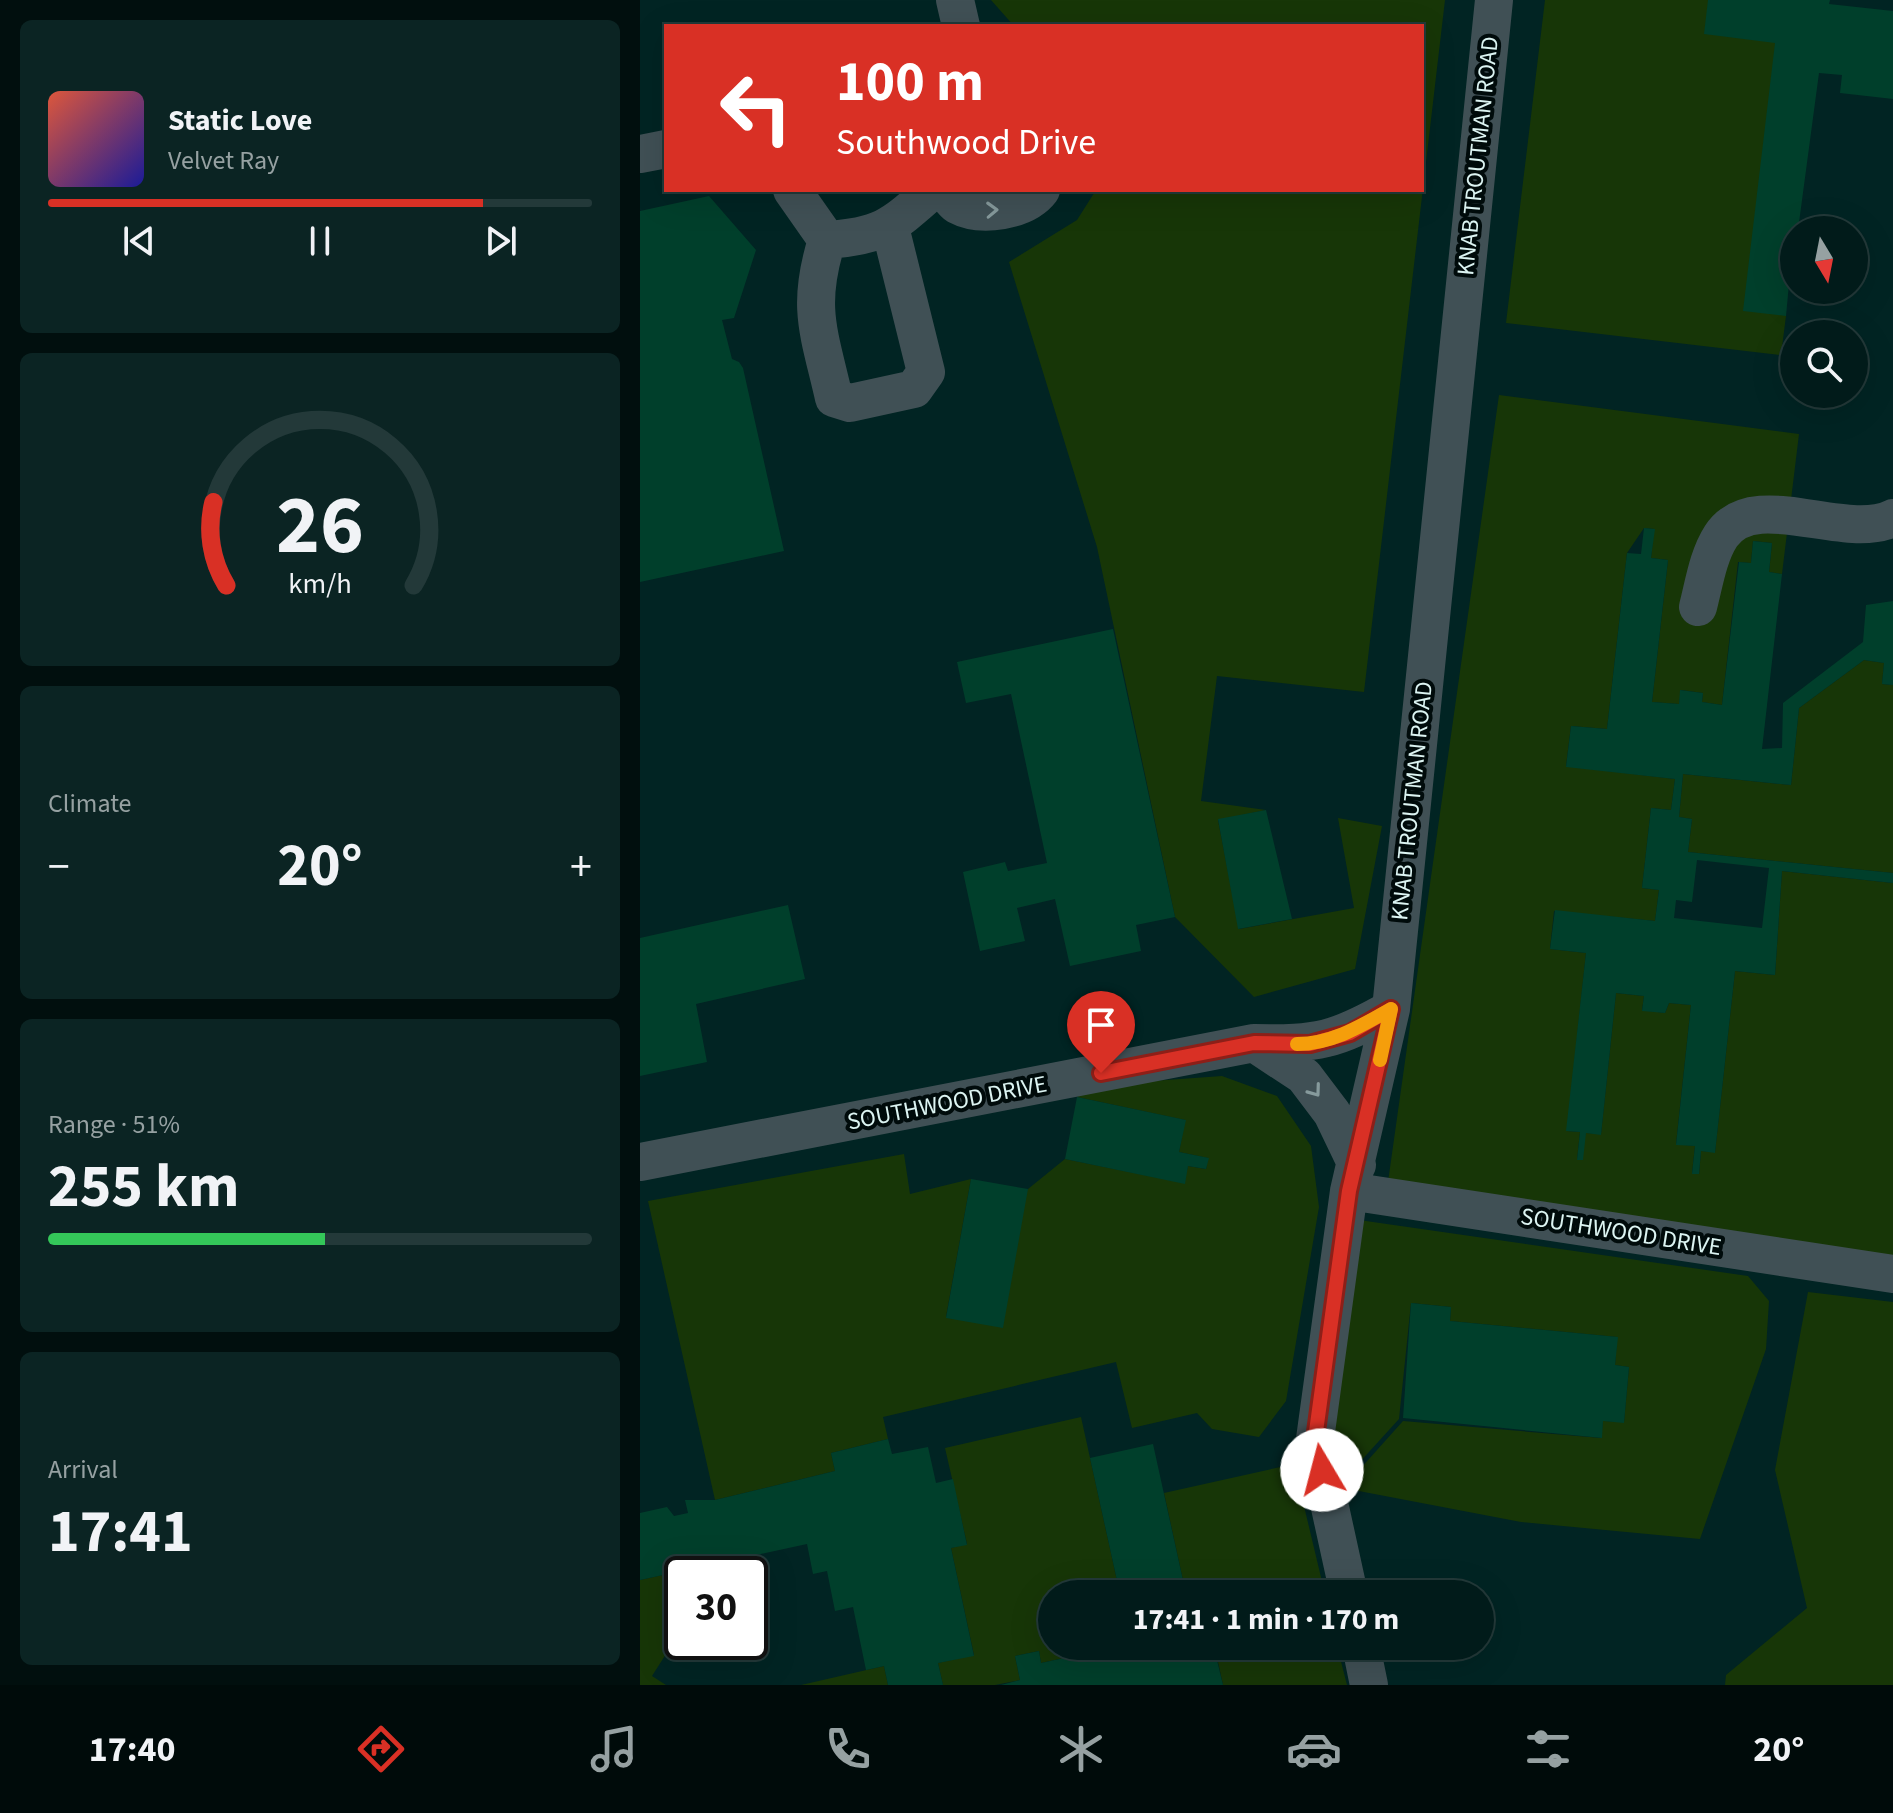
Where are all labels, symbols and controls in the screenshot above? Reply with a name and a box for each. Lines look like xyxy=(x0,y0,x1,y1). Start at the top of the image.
street label: KNAB TROUTMAN ROAD xyxy=(1448,35,1508,277)
text: 100 m xyxy=(836,43,984,122)
icon: left xyxy=(704,56,808,160)
text: Static Love xyxy=(168,99,312,142)
text: Southwood Drive xyxy=(836,117,1096,168)
text: Velvet Ray xyxy=(168,142,279,179)
one-way arrow xyxy=(986,202,999,219)
north arrow xyxy=(1780,216,1868,304)
map controls xyxy=(1780,216,1868,408)
icon: previous xyxy=(117,219,161,263)
icon: pause xyxy=(298,219,342,263)
icon: next xyxy=(479,219,523,263)
button: search xyxy=(1780,320,1868,408)
text: 26 xyxy=(276,466,364,584)
text: km/h xyxy=(288,564,352,604)
street label: KNAB TROUTMAN ROAD xyxy=(1382,680,1442,922)
text: Climate xyxy=(48,785,132,822)
text: 20° xyxy=(277,824,363,909)
text: − xyxy=(48,836,70,899)
text: + xyxy=(570,836,592,899)
pin xyxy=(1067,991,1135,1073)
icon: arrive xyxy=(1079,1003,1123,1047)
street label: SOUTHWOOD DRIVE xyxy=(844,1066,1050,1140)
one-way arrow xyxy=(1305,1082,1320,1096)
text: Range · 51% xyxy=(48,1106,180,1143)
text: 255 km xyxy=(48,1145,239,1230)
street label: SOUTHWOOD DRIVE xyxy=(1518,1199,1724,1265)
position arrow xyxy=(1280,1428,1364,1512)
text: Arrival xyxy=(48,1451,118,1488)
text: 17:41 xyxy=(48,1490,193,1575)
speed limit sign: 30 xyxy=(664,1556,768,1660)
text: 17:41 · 1 min · 170 m xyxy=(1133,1598,1399,1641)
icon: directions xyxy=(353,1721,409,1777)
icon: music xyxy=(586,1721,642,1777)
icon: phone xyxy=(820,1721,876,1777)
icon: climate xyxy=(1053,1721,1109,1777)
icon: car xyxy=(1286,1721,1342,1777)
icon: filters xyxy=(1520,1721,1576,1777)
text: 17:40 xyxy=(89,1724,176,1775)
text: 20° xyxy=(1753,1724,1804,1775)

